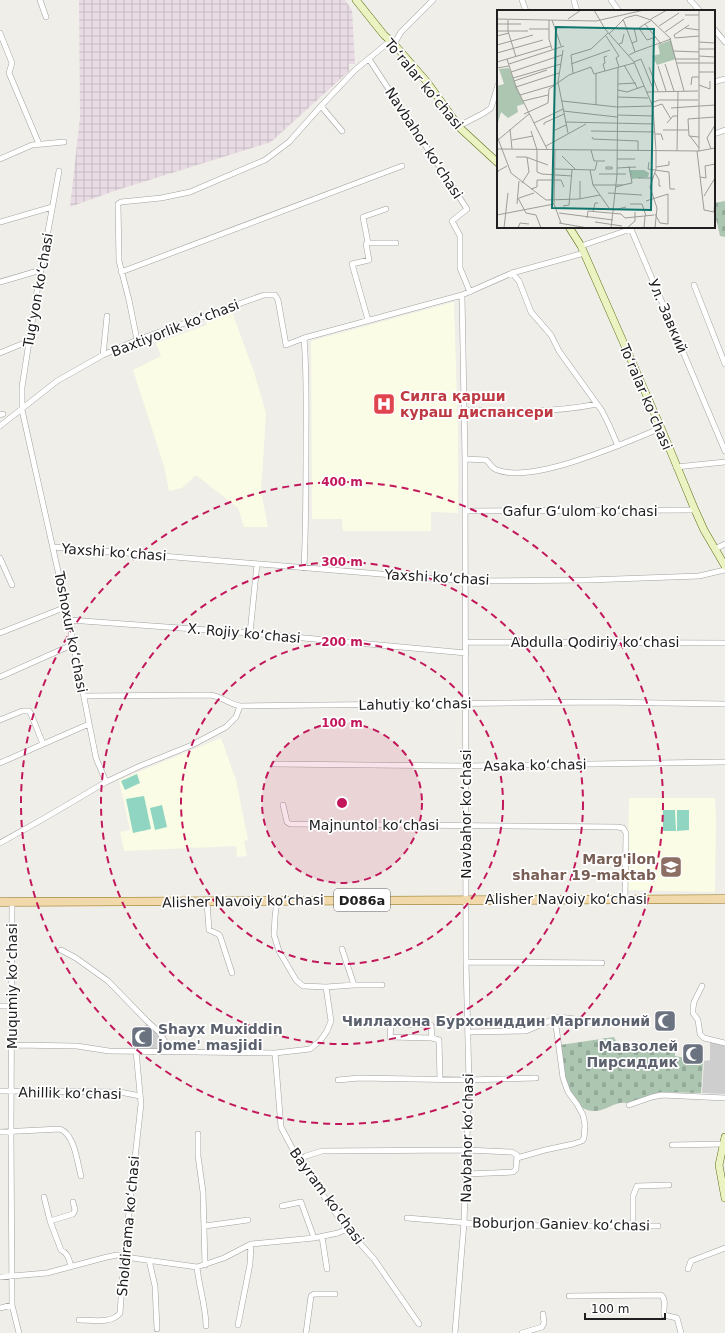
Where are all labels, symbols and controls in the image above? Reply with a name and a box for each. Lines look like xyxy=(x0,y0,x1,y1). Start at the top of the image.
inset map xyxy=(497,10,715,228)
street label: Toʻralar koʻchasi xyxy=(381,35,466,132)
street label: Navbahor koʻchasi xyxy=(382,84,466,202)
street label: Tugʻyon koʻchasi xyxy=(20,232,56,349)
street label: Ул. Завкий xyxy=(645,277,691,355)
street label: Baxtiyorlik koʻchasi xyxy=(109,296,241,360)
street label: Toʻralar koʻchasi xyxy=(616,341,675,452)
place label: Силга қарши кураш диспансери xyxy=(400,388,554,420)
hospital icon: Силга қарши кураш диспансери xyxy=(371,391,397,417)
text: 400 m xyxy=(321,475,363,489)
street label: Gafur Gʻulom koʻchasi xyxy=(502,503,658,519)
street label: Yaxshi koʻchasi xyxy=(60,540,167,564)
text: 300 m xyxy=(321,555,363,569)
street label: Yaxshi koʻchasi xyxy=(383,566,490,588)
street label: Toshoxur koʻchasi xyxy=(51,569,91,694)
street label: X. Rojiy koʻchasi xyxy=(187,620,301,646)
street label: Abdulla Qodiriy koʻchasi xyxy=(511,634,679,650)
text: 200 m xyxy=(321,635,363,649)
street label: Lahutiy koʻchasi xyxy=(358,695,472,713)
text: 100 m xyxy=(321,716,363,730)
street label: Navbahor koʻchasi xyxy=(458,749,474,879)
street label: Asaka koʻchasi xyxy=(483,756,587,774)
centre of rings xyxy=(335,796,349,810)
street label: Majnuntol koʻchasi xyxy=(309,817,439,833)
place label: Marg'ilon shahar 19-maktab xyxy=(512,851,656,883)
school or university icon: Marg'ilon shahar 19-maktab xyxy=(658,854,684,880)
road number: D086a xyxy=(334,889,390,911)
street label: Alisher Navoiy koʻchasi xyxy=(485,891,647,907)
street label: Alisher Navoiy koʻchasi xyxy=(162,892,324,910)
street label: Muqumiy koʻchasi xyxy=(4,923,20,1049)
mosque icon: Чиллахона Бурхониддин Маргилоний xyxy=(652,1008,678,1034)
place label: Чиллахона Бурхониддин Маргилоний xyxy=(342,1013,650,1029)
place label: Shayx Muxiddin jome' masjidi xyxy=(157,1021,283,1053)
mosque icon: Shayx Muxiddin jome' masjidi xyxy=(129,1024,155,1050)
place label: Мавзолей Пирсиддик xyxy=(586,1038,678,1070)
mosque icon: Мавзолей Пирсиддик xyxy=(680,1041,706,1067)
street label: Navbahor koʻchasi xyxy=(458,1073,476,1203)
street label: Ahillik koʻchasi xyxy=(18,1084,122,1102)
street label: Bayram ko'chasi xyxy=(287,1145,367,1247)
street label: Sholdirama ko‘chasi xyxy=(114,1155,142,1297)
street label: Boburjon Ganiev koʻchasi xyxy=(472,1214,650,1234)
scale bar xyxy=(585,1295,665,1321)
text: 100 m xyxy=(591,1302,629,1316)

